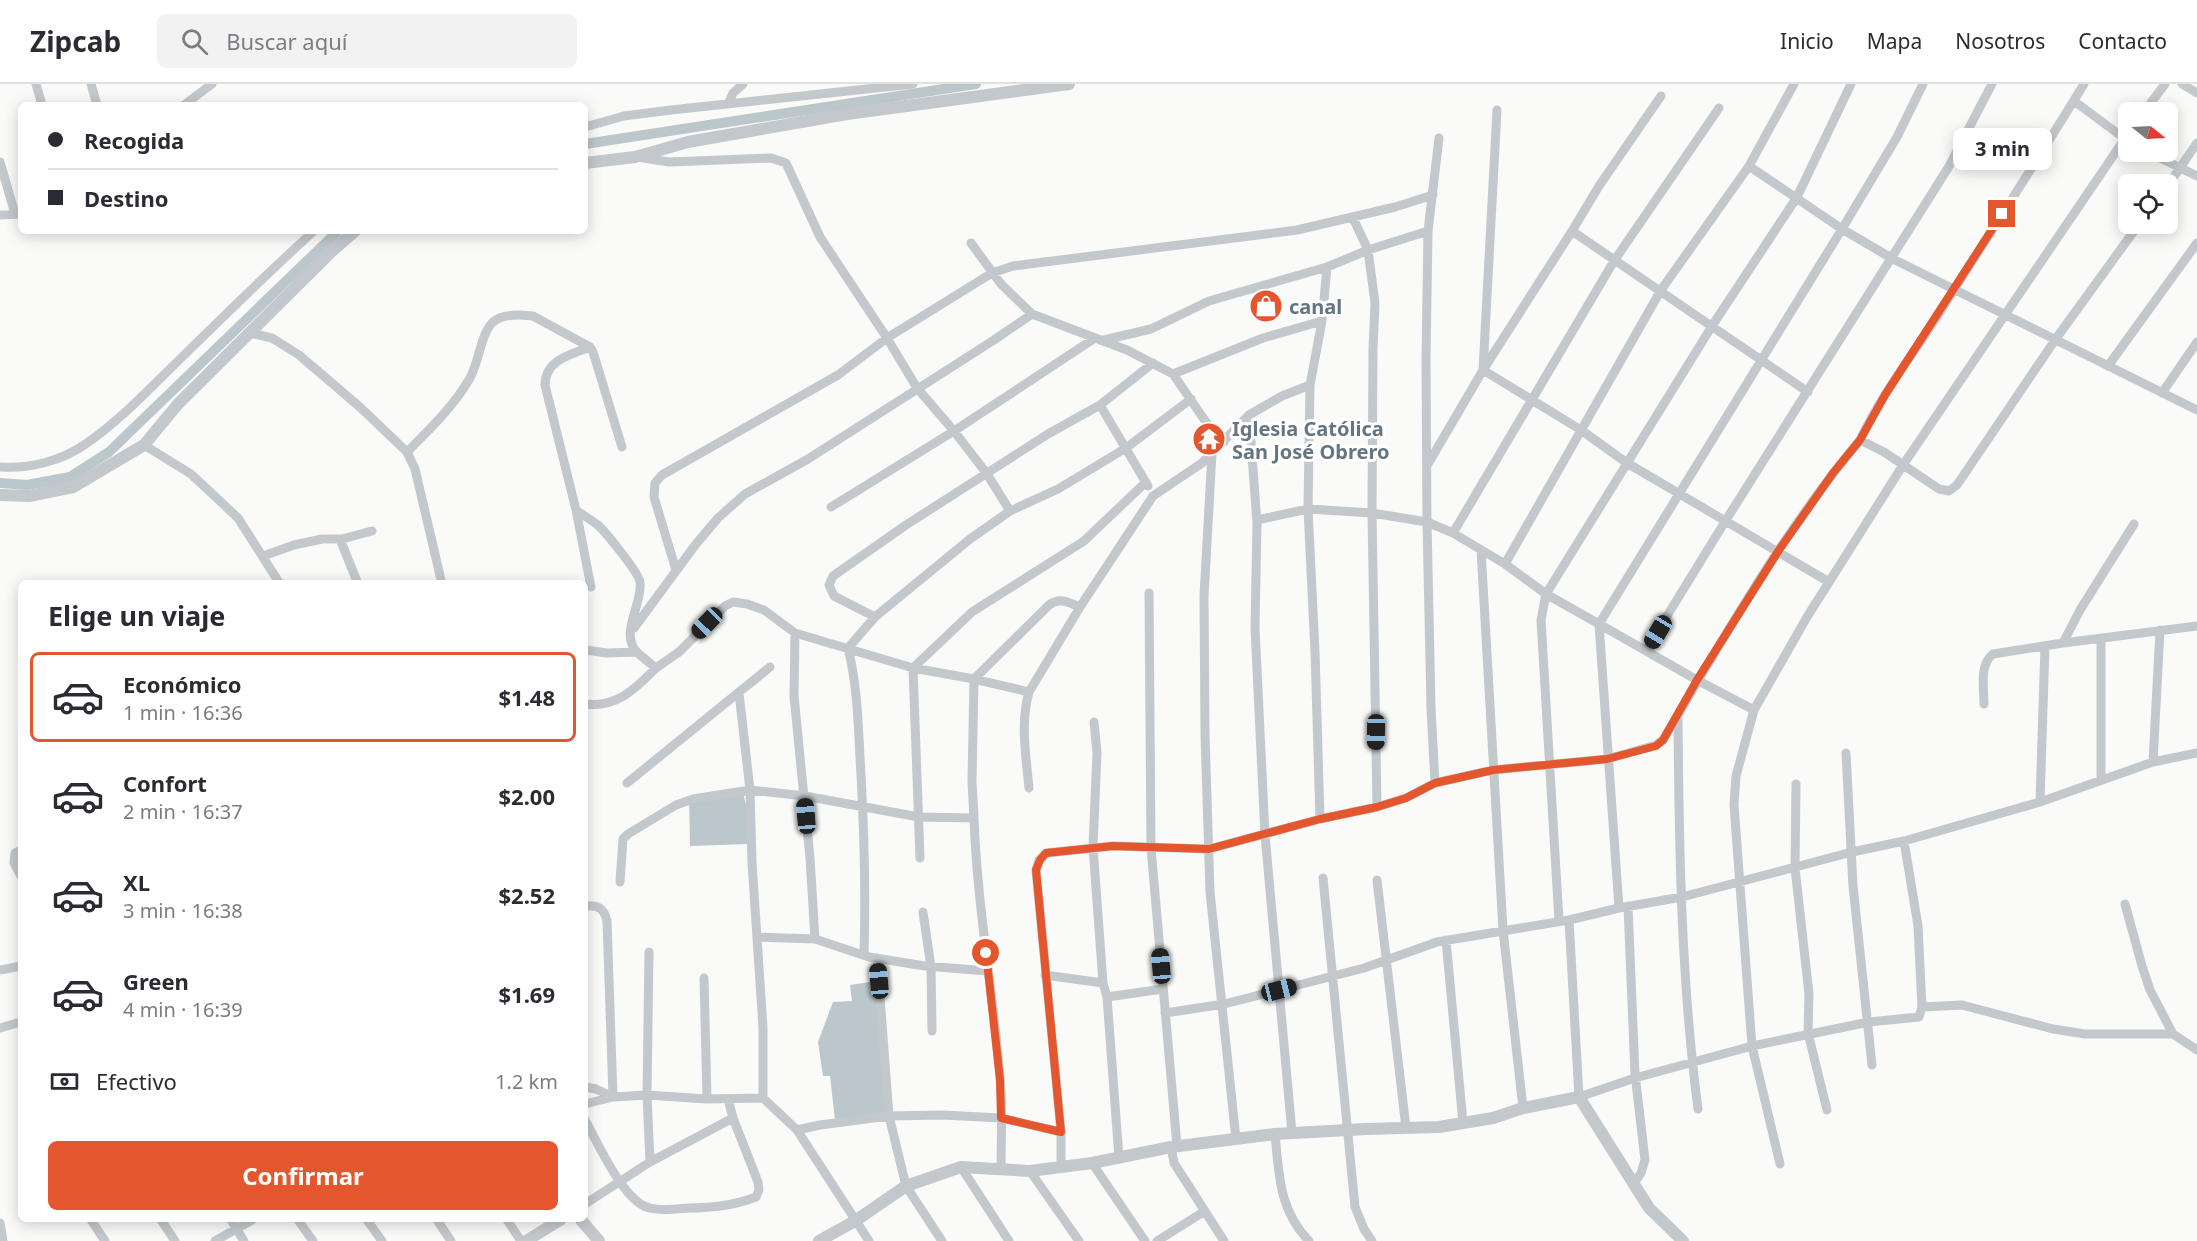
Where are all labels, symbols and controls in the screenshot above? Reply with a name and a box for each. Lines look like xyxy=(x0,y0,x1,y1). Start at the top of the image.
search box xyxy=(157,14,577,68)
text: Zipcab xyxy=(30,22,121,60)
icon: search xyxy=(178,25,211,58)
text: Buscar aquí xyxy=(226,26,348,56)
text: Inicio xyxy=(1780,27,1834,55)
text: Mapa xyxy=(1867,27,1922,55)
text: Nosotros xyxy=(1955,27,2045,55)
text: Contacto xyxy=(2078,27,2167,55)
north arrow xyxy=(2118,102,2178,162)
map controls xyxy=(2118,102,2178,234)
text: Recogida xyxy=(84,125,184,155)
callout: 3 min xyxy=(1952,127,2052,169)
text: 3 min xyxy=(1975,135,2030,162)
button: locate xyxy=(2118,174,2178,234)
text: Destino xyxy=(84,183,168,213)
route end xyxy=(1988,200,2015,227)
shop icon: canal xyxy=(1248,288,1284,324)
place label: canal xyxy=(1289,293,1342,320)
place label: Iglesia Católica San José Obrero xyxy=(1232,415,1389,465)
temple icon: Iglesia Católica San José Obrero xyxy=(1191,421,1227,457)
text: Elige un viaje xyxy=(48,597,225,634)
car xyxy=(688,604,726,642)
car xyxy=(1641,612,1675,652)
text: Económico xyxy=(123,669,242,699)
icon: car xyxy=(51,670,105,724)
text: $1.48 xyxy=(498,682,555,712)
text: 1 min · 16:36 xyxy=(123,699,243,726)
car xyxy=(1367,714,1385,750)
text: Confort xyxy=(123,768,207,798)
icon: car xyxy=(51,769,105,823)
text: $2.00 xyxy=(498,781,555,811)
car xyxy=(795,797,817,835)
text: 2 min · 16:37 xyxy=(123,798,243,825)
text: XL xyxy=(123,867,150,897)
icon: car xyxy=(51,868,105,922)
text: $2.52 xyxy=(498,880,555,910)
text: 3 min · 16:38 xyxy=(123,897,243,924)
route start xyxy=(972,939,999,966)
car xyxy=(1150,947,1172,985)
car xyxy=(868,962,890,1000)
text: Green xyxy=(123,966,189,996)
icon: car xyxy=(51,967,105,1021)
car xyxy=(1259,977,1299,1003)
text: $1.69 xyxy=(498,979,555,1009)
text: 4 min · 16:39 xyxy=(123,996,243,1023)
icon: cash xyxy=(48,1065,81,1098)
text: Efectivo xyxy=(96,1066,177,1096)
text: 1.2 km xyxy=(495,1068,558,1095)
button: Confirmar xyxy=(48,1141,558,1210)

